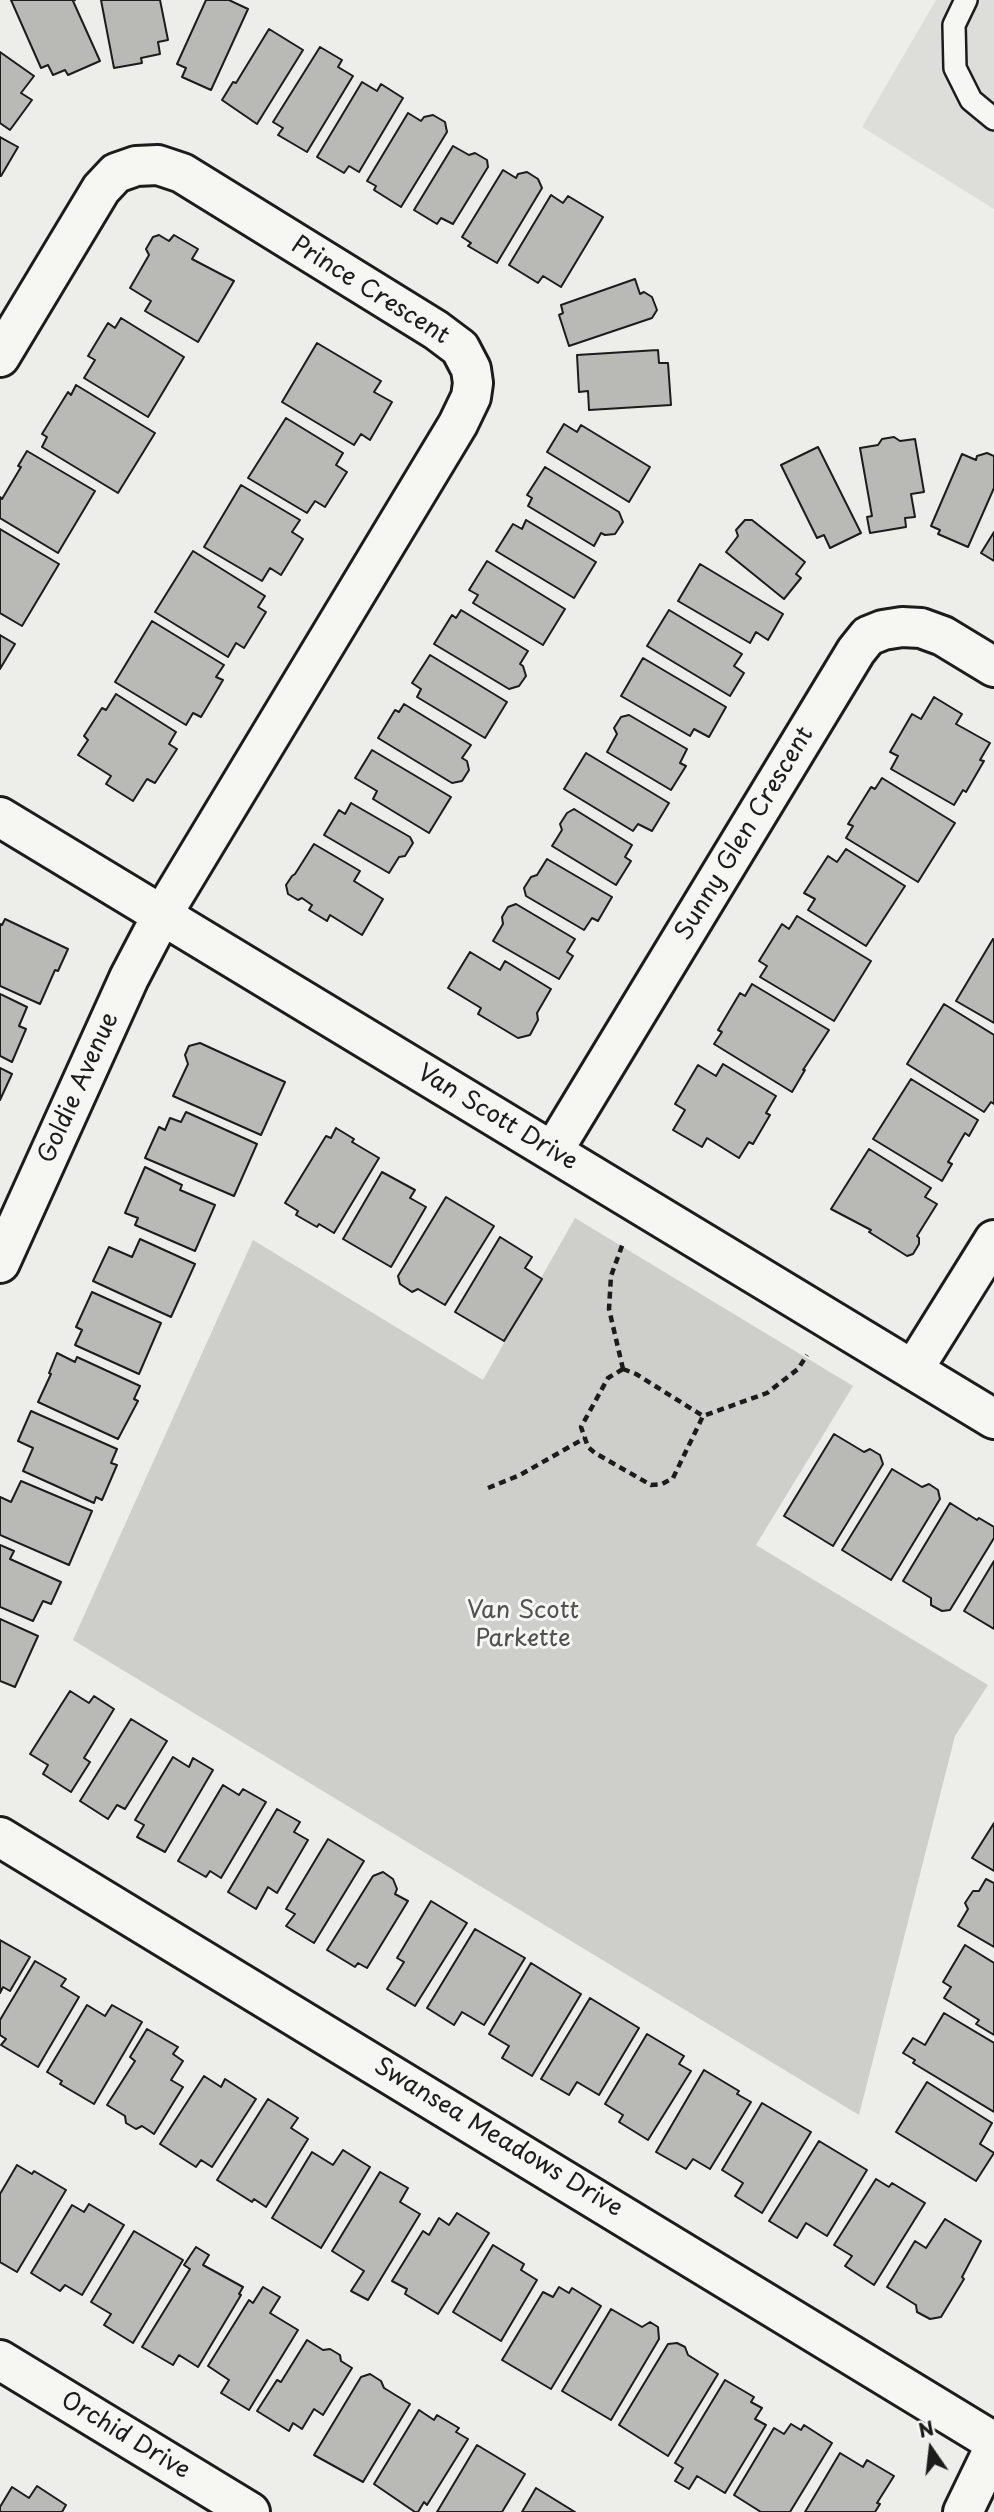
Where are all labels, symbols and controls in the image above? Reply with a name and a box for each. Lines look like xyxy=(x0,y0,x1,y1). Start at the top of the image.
street label: Prince Crescent xyxy=(286,231,454,351)
street label: Sunny Glen Crescent xyxy=(670,722,820,946)
street label: Goldie Avenue xyxy=(33,1008,125,1168)
street label: Van Scott Drive xyxy=(412,1059,582,1177)
park label: Van Scott Parkette xyxy=(467,1597,579,1653)
street label: Swansea Meadows Drive xyxy=(368,2052,628,2224)
street label: Orchid Drive xyxy=(55,2386,195,2486)
text: N xyxy=(915,2413,937,2444)
north arrow xyxy=(896,2414,966,2484)

